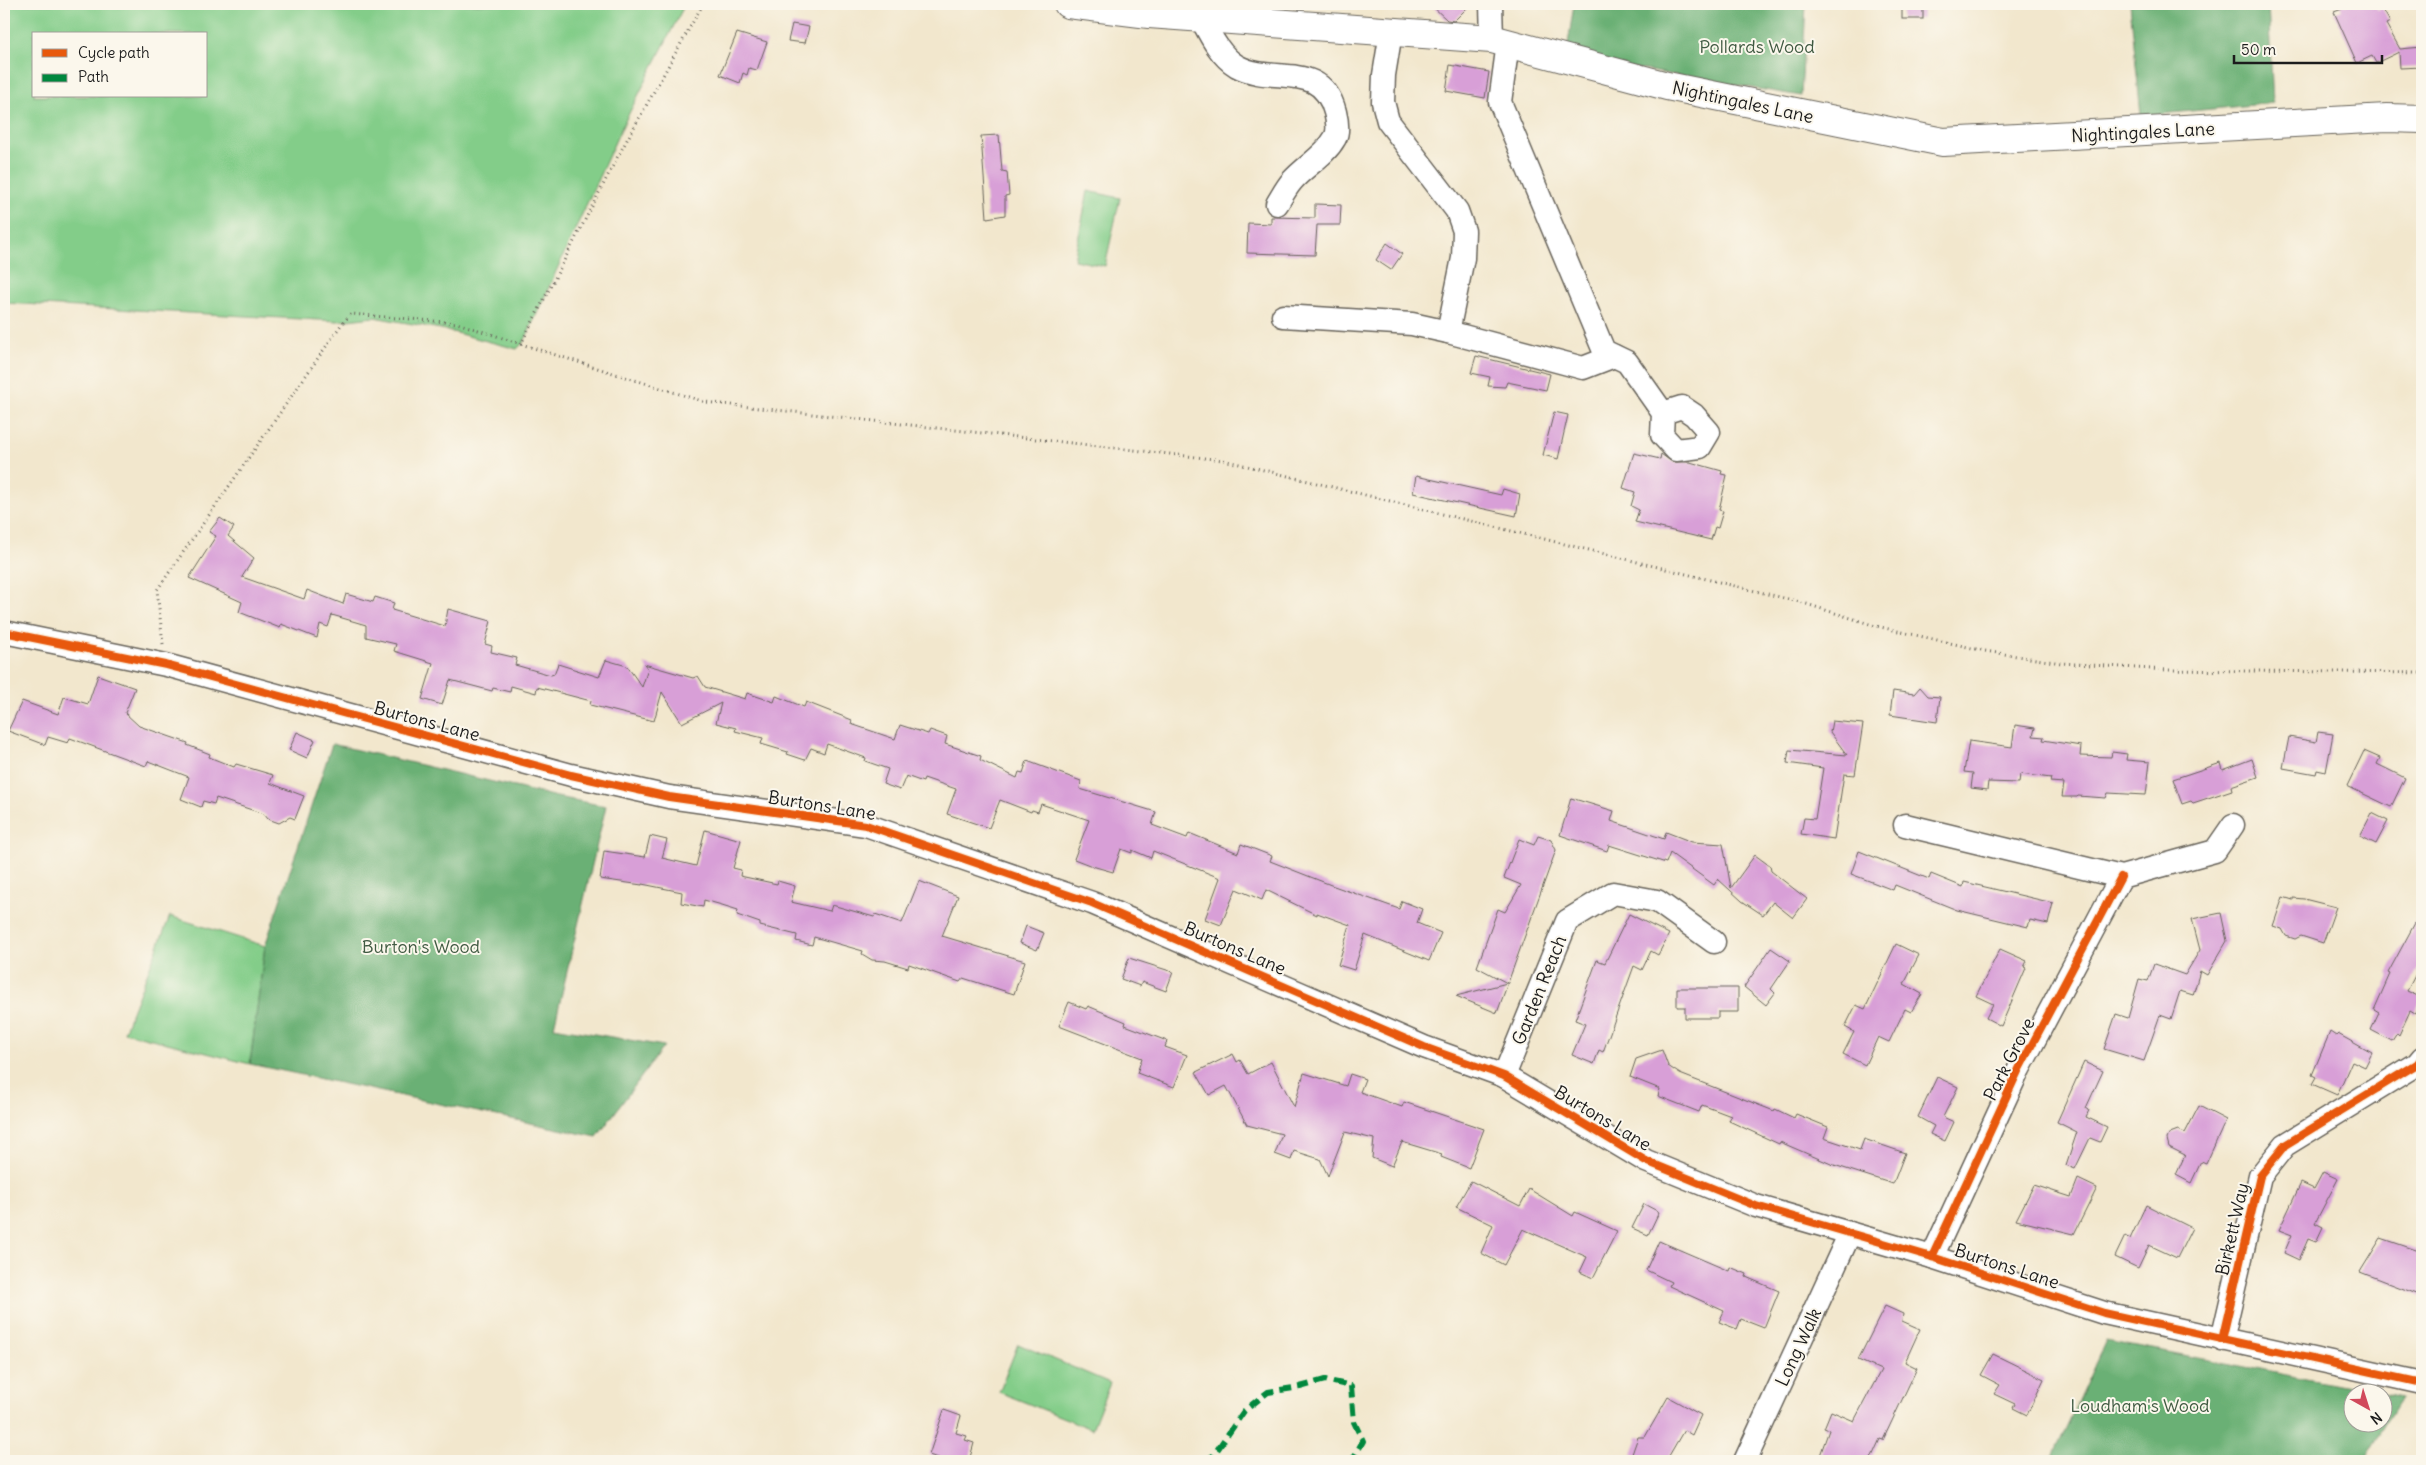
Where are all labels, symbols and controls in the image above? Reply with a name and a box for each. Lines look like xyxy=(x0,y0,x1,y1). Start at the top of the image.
legend xyxy=(32,32,208,98)
scale bar xyxy=(2234,32,2381,64)
park label: Pollards Wood xyxy=(1699,35,1815,58)
text: 50 m xyxy=(2241,40,2276,59)
text: Cycle path xyxy=(78,43,150,62)
text: Path xyxy=(78,67,109,86)
street label: Nightingales Lane xyxy=(1670,76,1816,128)
street label: Nightingales Lane xyxy=(2071,117,2215,147)
street label: Burtons Lane xyxy=(371,696,483,746)
street label: Burtons Lane xyxy=(766,785,878,825)
street label: Burtons Lane xyxy=(1180,916,1290,980)
street label: Garden Reach xyxy=(1507,932,1571,1048)
park label: Burton's Wood xyxy=(362,935,481,958)
street label: Park Grove xyxy=(1978,1014,2040,1104)
street label: Burtons Lane xyxy=(1550,1080,1656,1156)
street label: Birkett Way xyxy=(2210,1180,2254,1278)
street label: Burtons Lane xyxy=(1952,1238,2062,1294)
street label: Long Walk xyxy=(1770,1304,1826,1390)
north arrow xyxy=(2344,1382,2394,1432)
park label: Loudham's Wood xyxy=(2070,1394,2210,1417)
text: N xyxy=(2367,1408,2386,1428)

